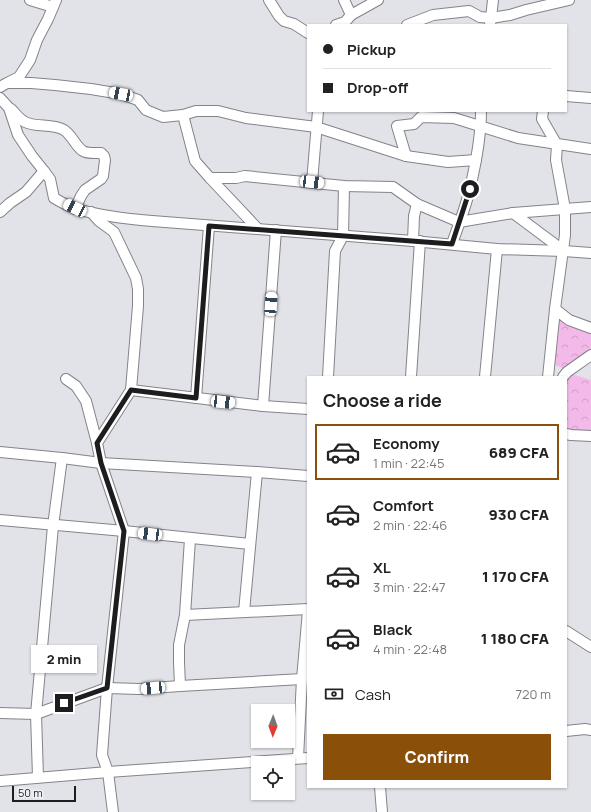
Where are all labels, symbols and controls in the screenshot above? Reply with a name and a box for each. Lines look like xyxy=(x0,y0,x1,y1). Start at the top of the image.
text: Pickup xyxy=(347,39,396,60)
text: Drop-off xyxy=(347,77,408,98)
car xyxy=(108,86,134,102)
car xyxy=(299,175,325,189)
route start xyxy=(461,180,479,198)
car xyxy=(62,197,88,219)
car xyxy=(264,292,278,316)
text: Choose a ride xyxy=(323,388,442,412)
car xyxy=(210,395,236,409)
text: Economy xyxy=(373,433,440,454)
icon: car xyxy=(325,434,361,470)
text: 689 CFA xyxy=(489,442,549,463)
text: 1 min · 22:45 xyxy=(373,454,444,472)
text: Comfort xyxy=(373,495,434,516)
icon: car xyxy=(325,496,361,532)
text: 930 CFA xyxy=(488,504,549,525)
text: 2 min · 22:46 xyxy=(373,516,447,534)
car xyxy=(137,527,163,541)
text: XL xyxy=(373,557,391,578)
icon: car xyxy=(325,558,361,594)
text: 1 170 CFA xyxy=(482,566,549,587)
text: 3 min · 22:47 xyxy=(373,578,446,596)
text: Black xyxy=(373,619,412,640)
icon: car xyxy=(325,620,361,656)
text: 1 180 CFA xyxy=(481,628,549,649)
text: 4 min · 22:48 xyxy=(373,640,447,658)
callout: 2 min xyxy=(31,645,97,673)
text: 2 min xyxy=(47,650,81,668)
car xyxy=(141,681,165,695)
icon: cash xyxy=(323,683,345,705)
text: Cash xyxy=(355,684,391,705)
text: 720 m xyxy=(516,685,551,703)
route end xyxy=(55,694,73,712)
north arrow xyxy=(251,704,295,748)
map controls xyxy=(251,704,295,800)
button: Confirm xyxy=(323,734,551,780)
button: locate xyxy=(251,756,295,800)
scale bar xyxy=(12,784,76,803)
text: 50 m xyxy=(18,785,43,800)

